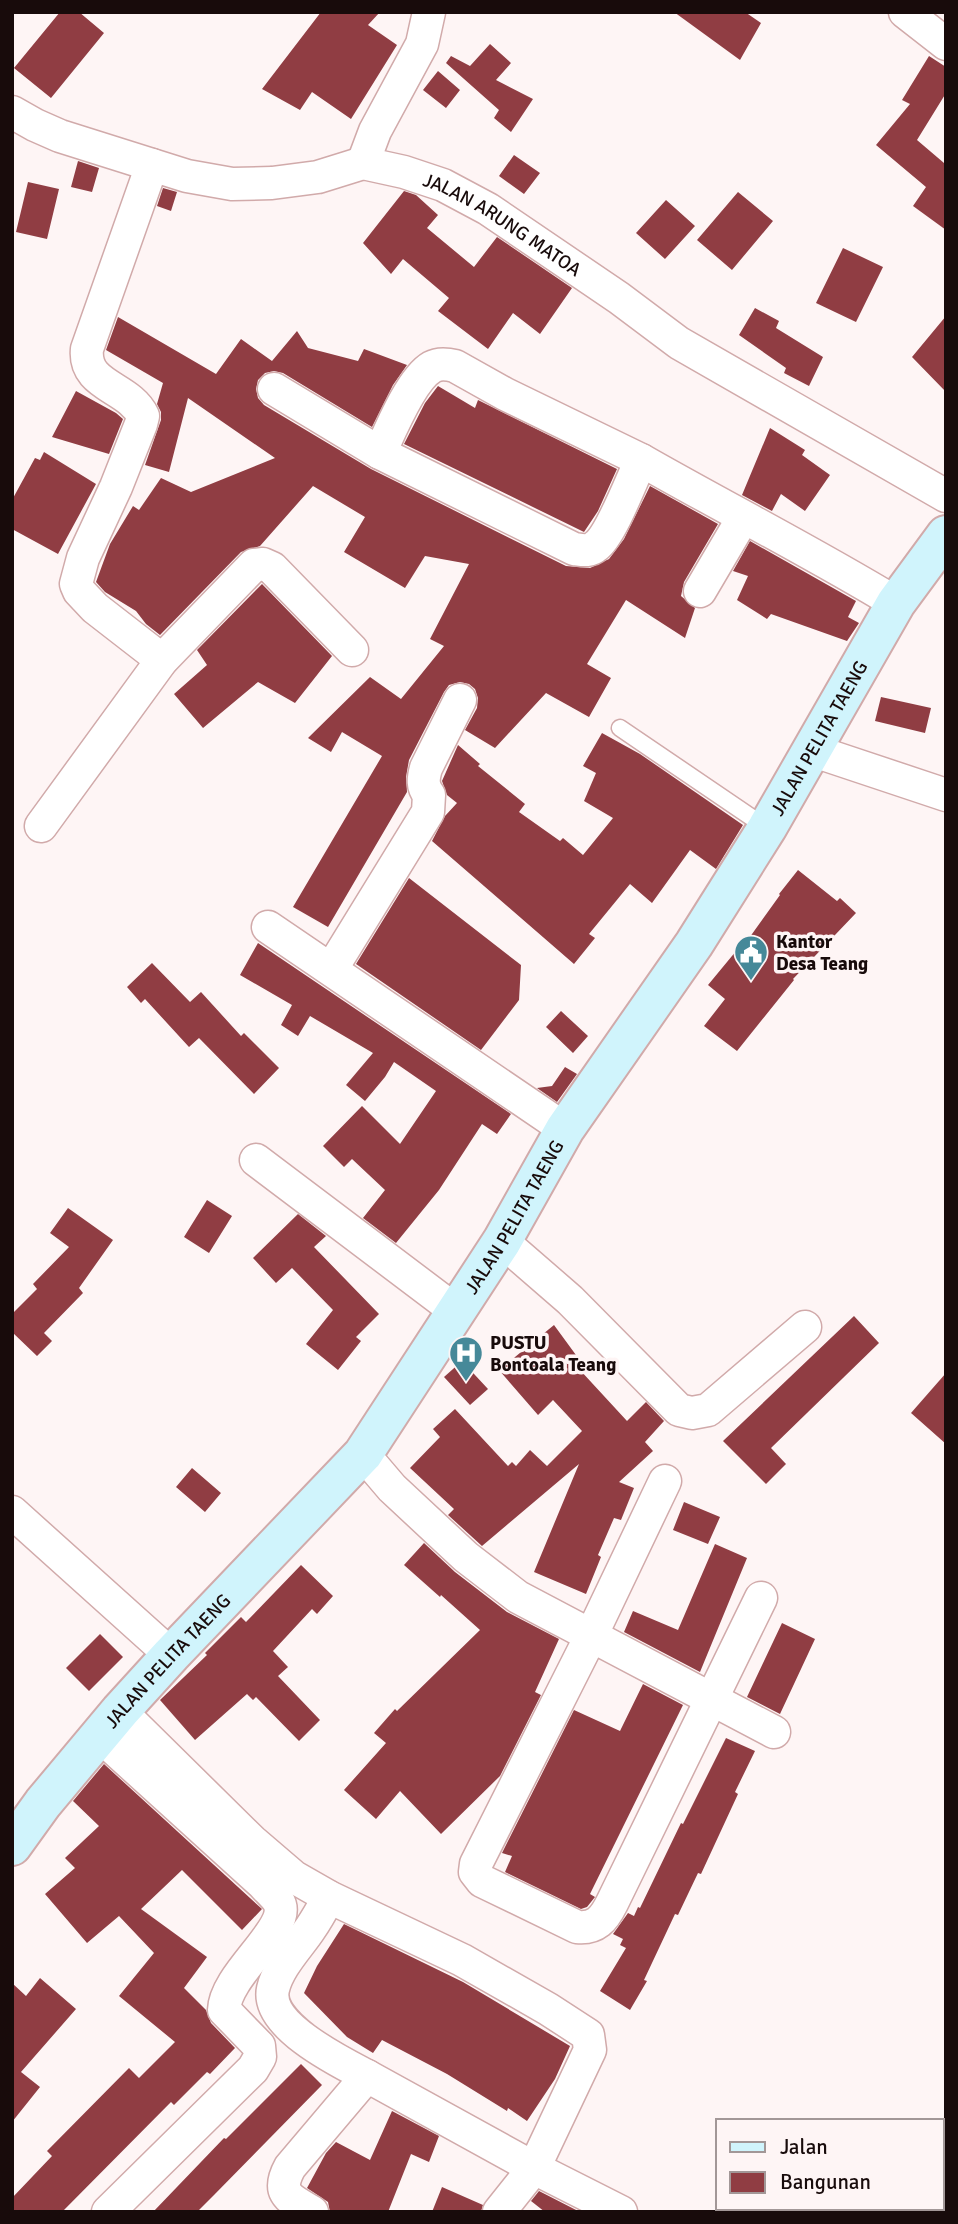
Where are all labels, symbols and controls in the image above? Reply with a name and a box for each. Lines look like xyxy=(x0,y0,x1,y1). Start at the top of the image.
street label: JALAN ARUNG MATOA xyxy=(420,168,586,282)
street label: JALAN PELITA TAENG xyxy=(766,657,873,820)
place label: Kantor Desa Teang xyxy=(776,930,868,976)
public building icon: Kantor Desa Teang xyxy=(732,933,770,982)
street label: JALAN PELITA TAENG xyxy=(460,1136,569,1299)
place label: PUSTU Bontoala Teang xyxy=(490,1331,616,1377)
hospital icon: PUSTU Bontoala Teang xyxy=(447,1334,485,1383)
street label: JALAN PELITA TAENG xyxy=(100,1589,236,1733)
legend xyxy=(716,2119,944,2210)
text: Jalan xyxy=(780,2134,828,2160)
text: Bangunan xyxy=(780,2169,871,2195)

